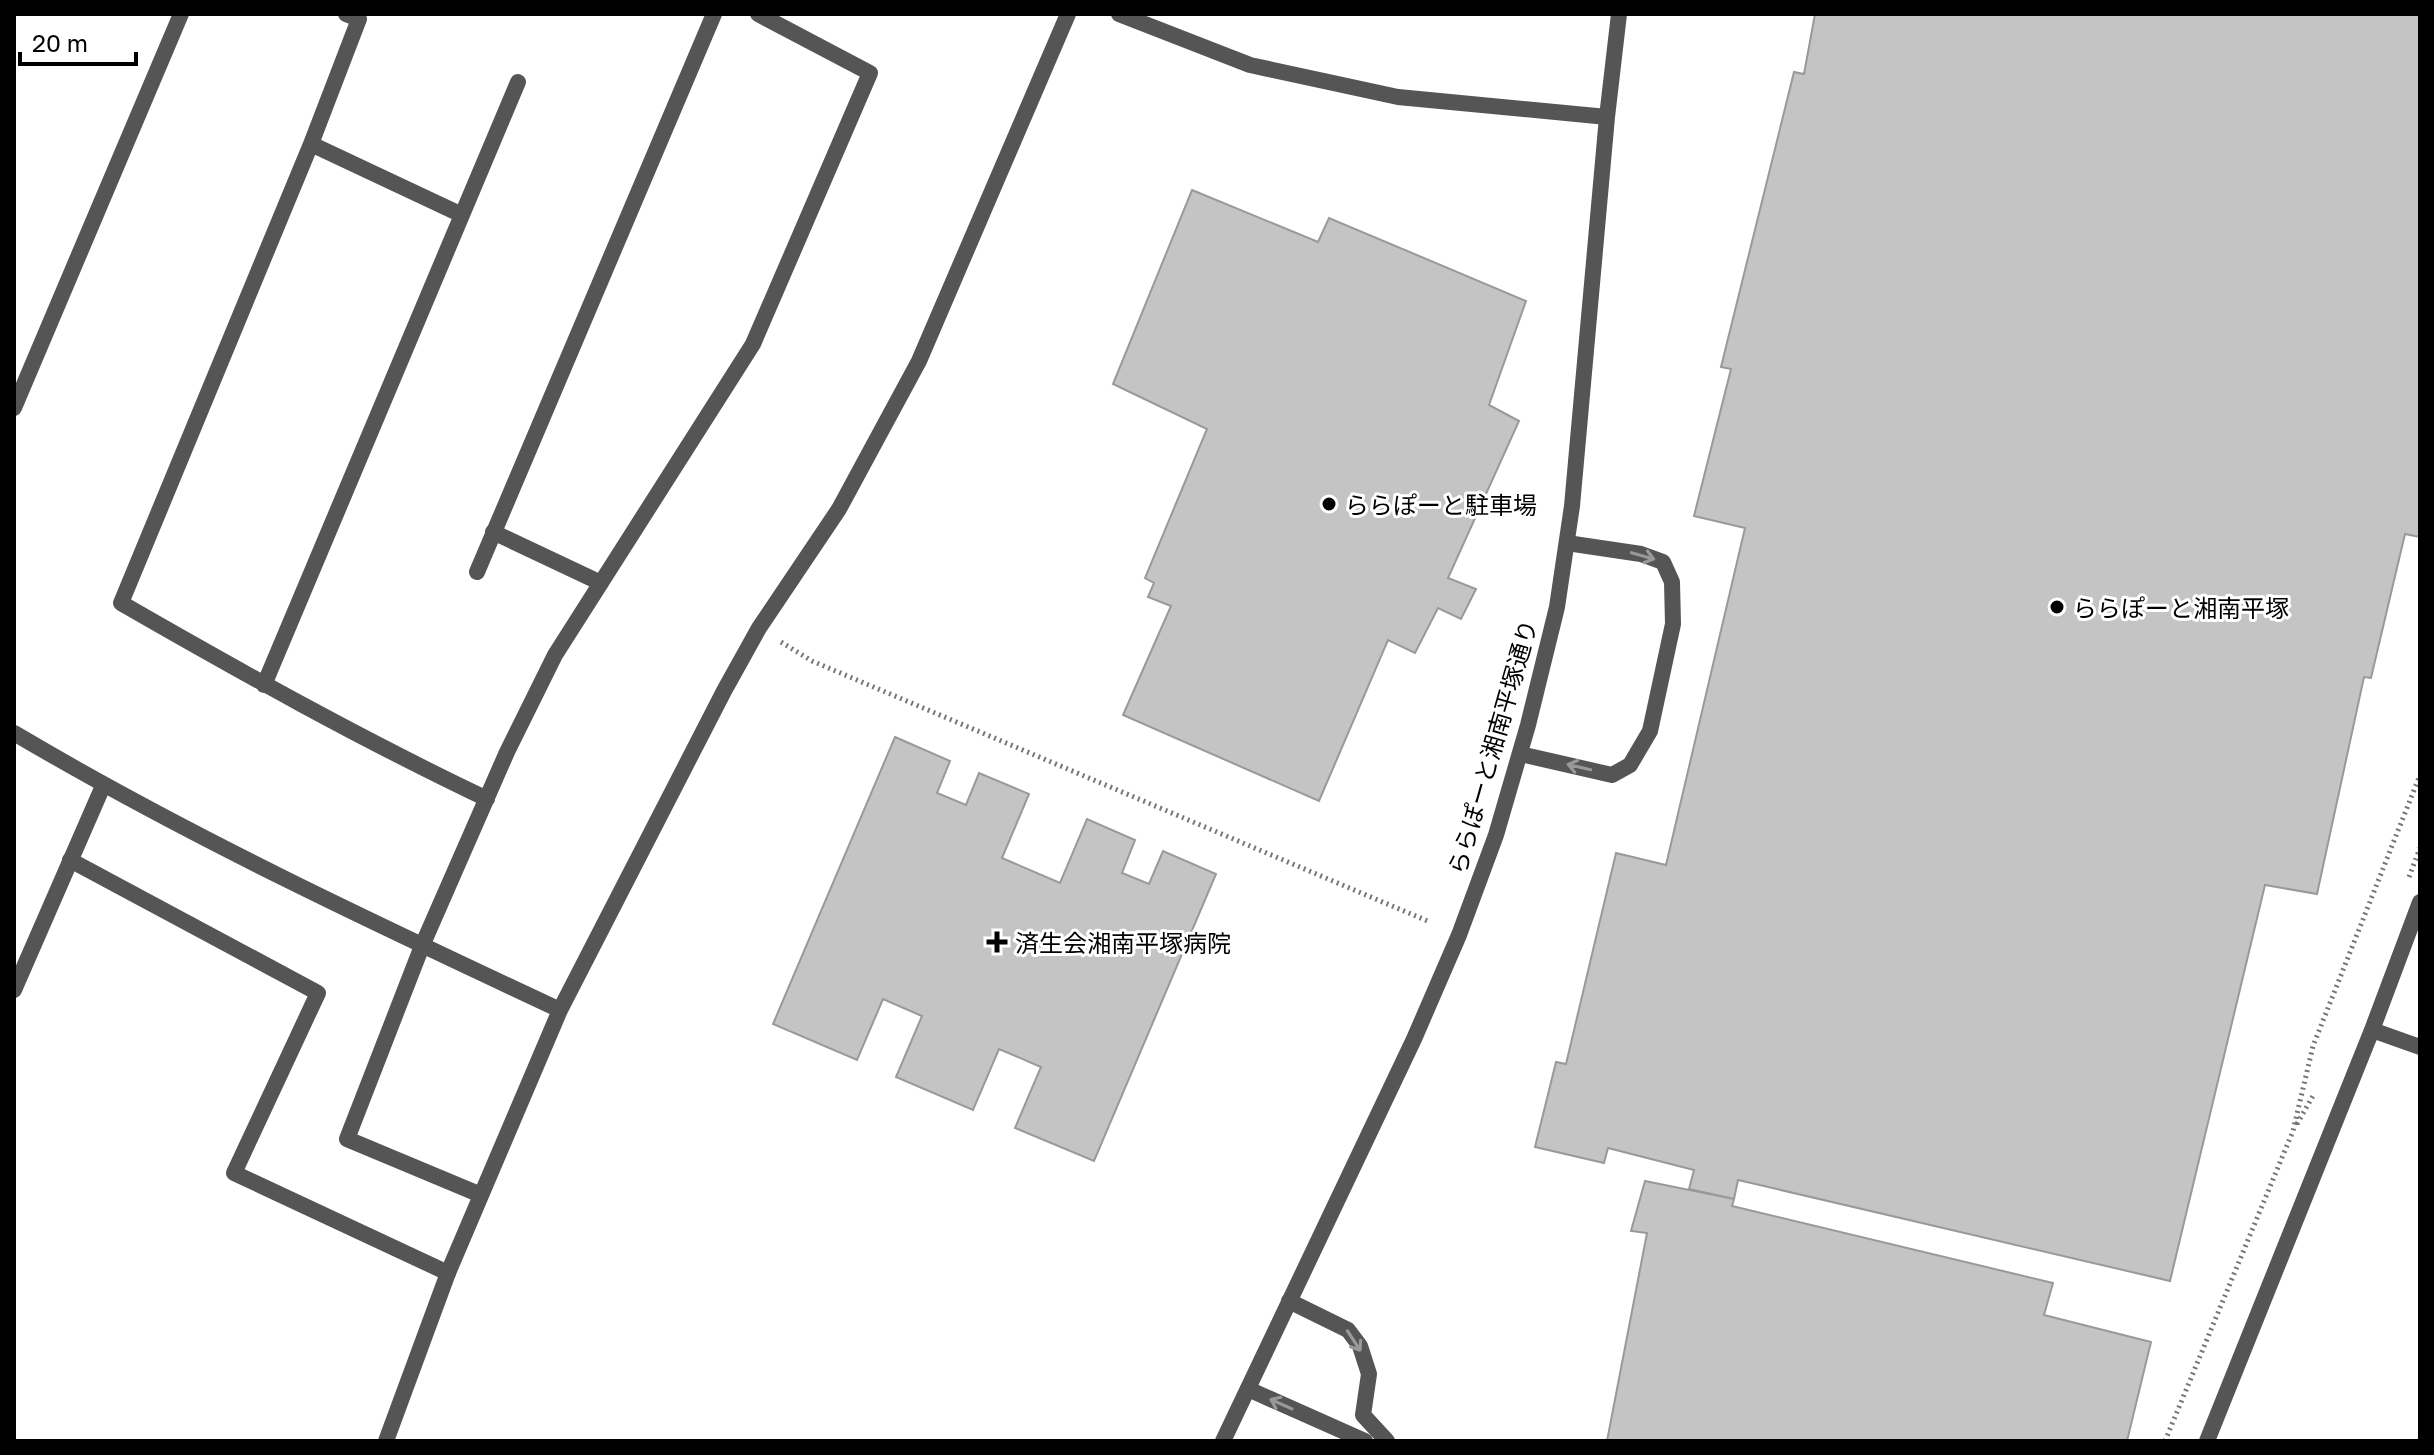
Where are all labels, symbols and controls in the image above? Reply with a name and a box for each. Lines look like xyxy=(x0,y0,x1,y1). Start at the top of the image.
scale bar xyxy=(20,16,136,66)
text: 20 m xyxy=(32,28,88,57)
place label: ららぽーと駐車場 xyxy=(1345,490,1537,519)
marker: ららぽーと駐車場 xyxy=(1320,495,1338,513)
one-way arrow xyxy=(1630,549,1656,564)
place label: ららぽーと湘南平塚 xyxy=(2073,593,2289,622)
marker: ららぽーと湘南平塚 xyxy=(2048,598,2066,616)
street label: ららぽーと湘南平塚通り xyxy=(1442,616,1542,878)
one-way arrow xyxy=(1567,759,1592,774)
place label: 済生会湘南平塚病院 xyxy=(1015,928,1231,957)
marker: 済生会湘南平塚病院 xyxy=(986,931,1008,953)
one-way arrow xyxy=(1346,1329,1363,1351)
one-way arrow xyxy=(1269,1395,1293,1410)

